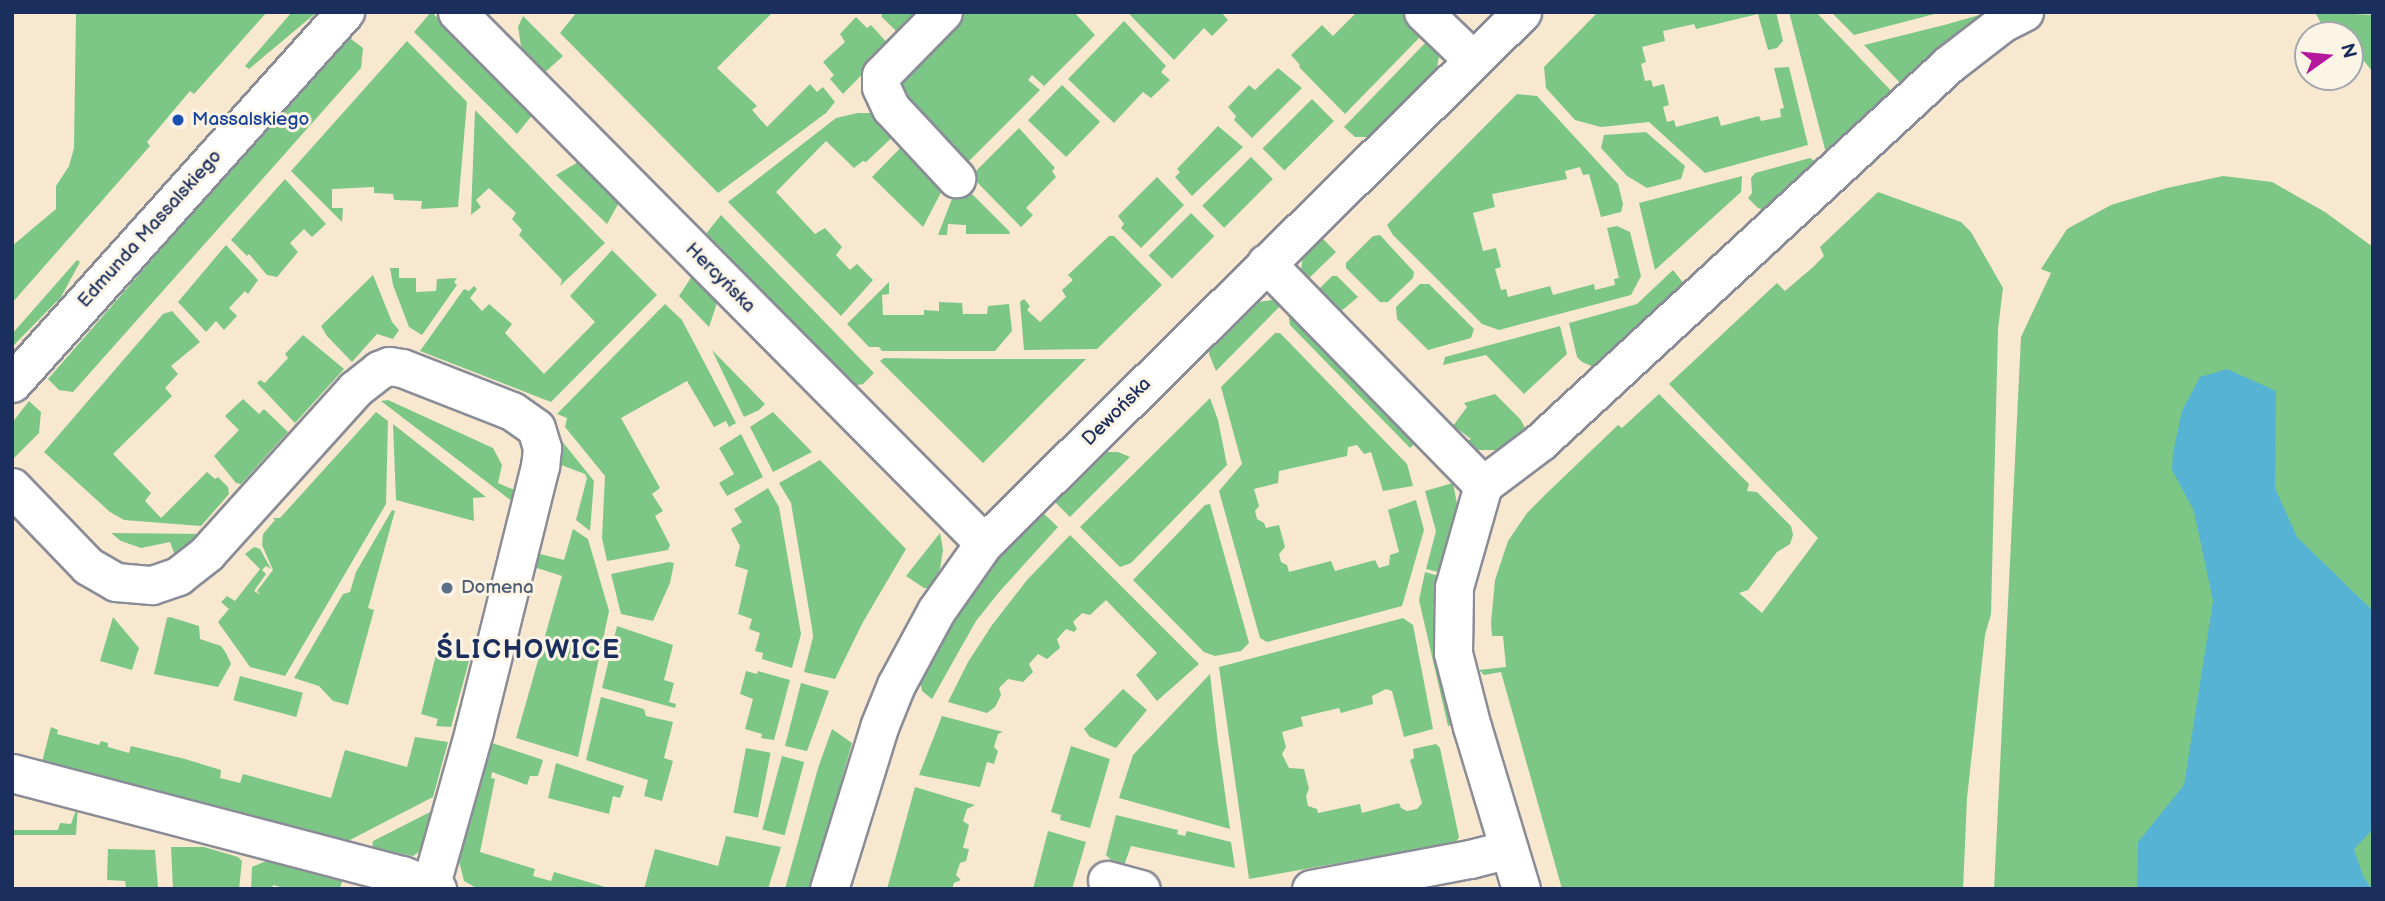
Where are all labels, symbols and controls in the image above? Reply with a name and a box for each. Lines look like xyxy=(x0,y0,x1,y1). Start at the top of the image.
north arrow xyxy=(2294,21,2364,91)
text: N xyxy=(2335,41,2361,61)
place label: Massalskiego xyxy=(192,109,309,131)
marker: Massalskiego xyxy=(170,112,186,128)
street label: Edmunda Massalskiego xyxy=(73,145,227,313)
street label: Hercyńska xyxy=(680,238,760,318)
street label: Dewońska xyxy=(1078,373,1156,451)
place label: Domena xyxy=(461,577,534,599)
marker: Domena xyxy=(439,580,455,596)
district label: ŚLICHOWICE xyxy=(438,635,620,667)

